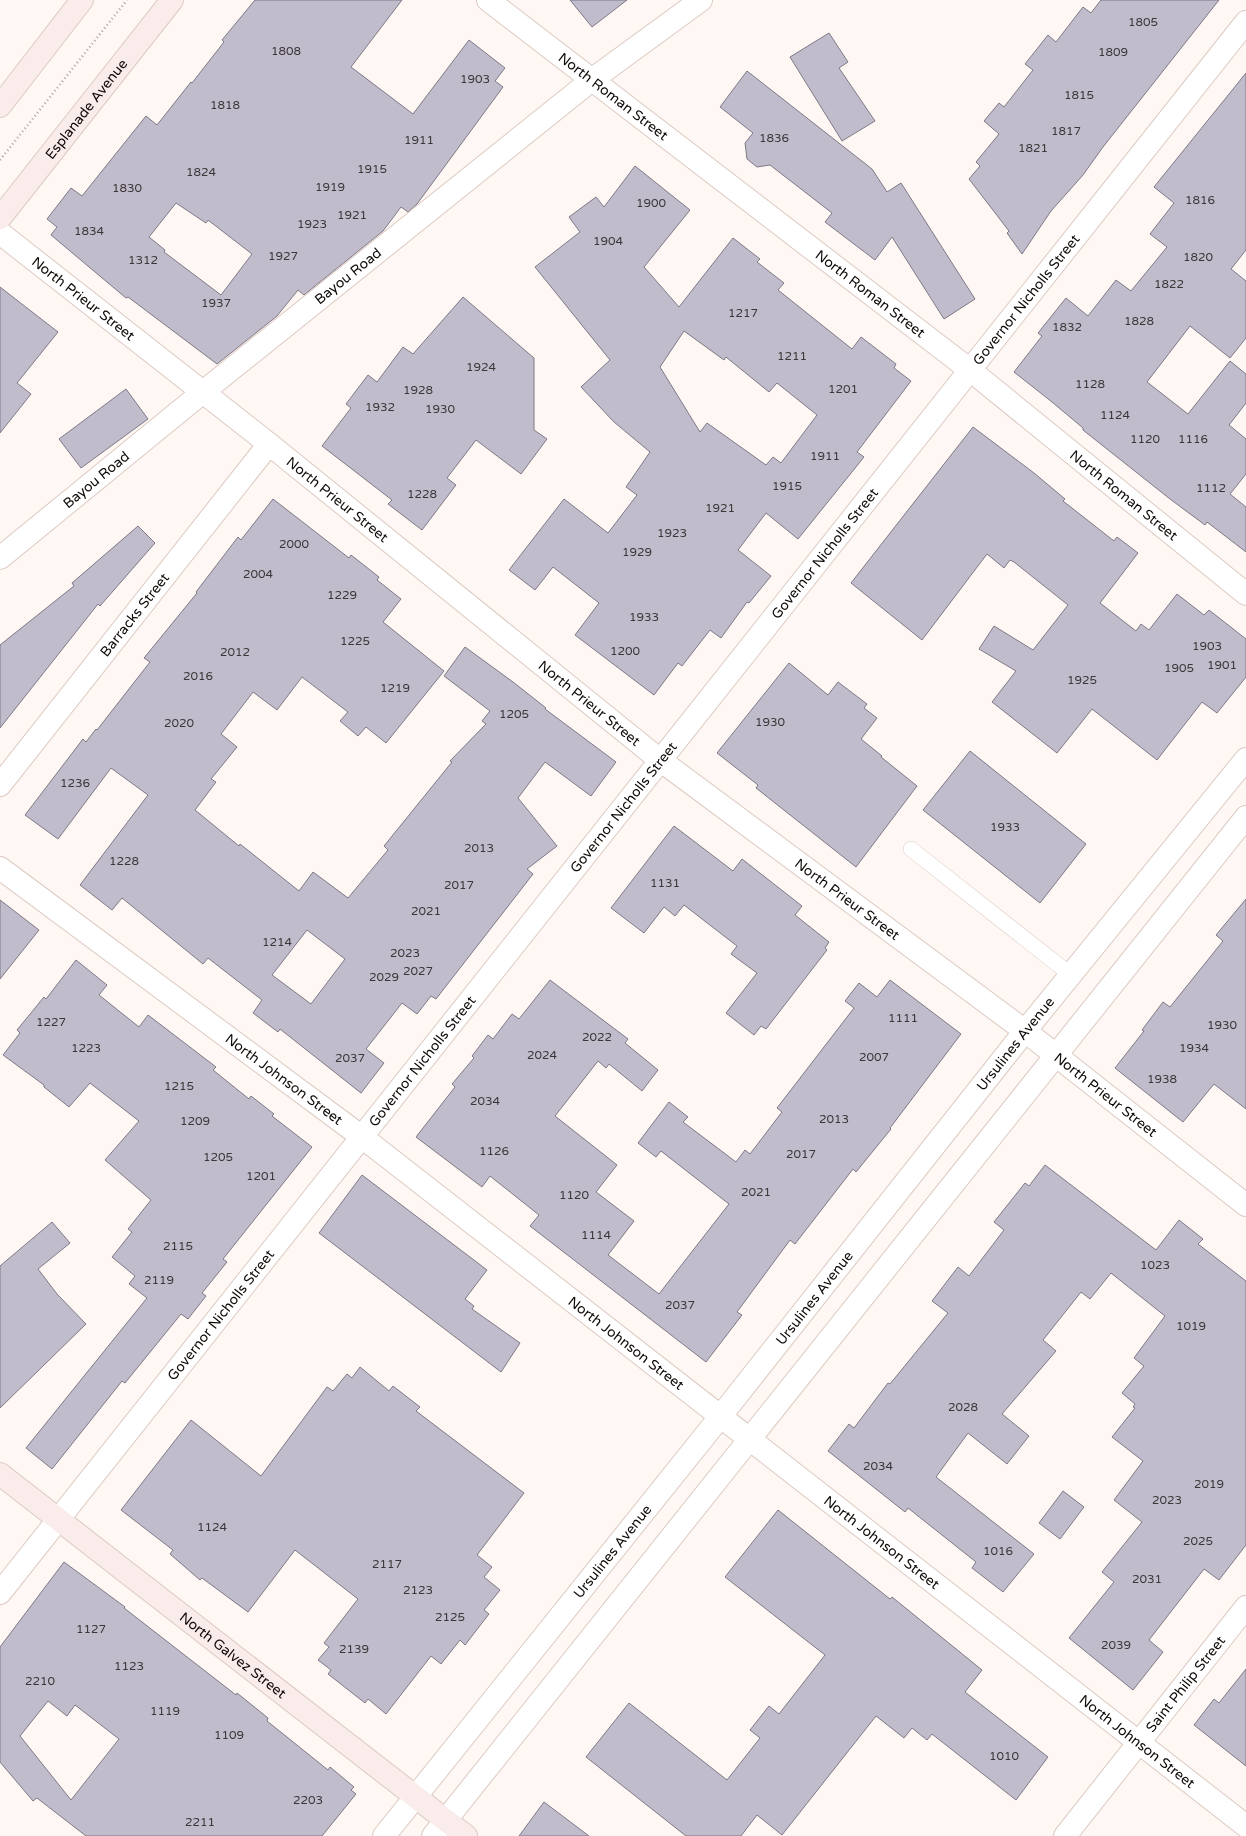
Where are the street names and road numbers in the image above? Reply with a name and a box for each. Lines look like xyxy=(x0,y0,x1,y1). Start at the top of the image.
street label: North Roman Street xyxy=(555,49,672,144)
street label: Esplanade Avenue xyxy=(41,55,131,162)
street label: Governor Nicholls Street xyxy=(969,230,1083,368)
street label: Bayou Road xyxy=(311,244,385,308)
street label: North Roman Street xyxy=(812,246,929,341)
street label: North Prieur Street xyxy=(29,253,139,344)
street label: North Roman Street xyxy=(1067,446,1182,544)
street label: Bayou Road xyxy=(59,447,133,512)
street label: North Prieur Street xyxy=(283,453,392,546)
street label: Governor Nicholls Street xyxy=(768,484,882,622)
street label: Barracks Street xyxy=(96,569,173,660)
street label: North Prieur Street xyxy=(535,657,644,750)
street label: Governor Nicholls Street xyxy=(566,738,681,876)
street label: North Prieur Street xyxy=(792,855,904,944)
street label: Governor Nicholls Street xyxy=(365,992,479,1130)
street label: Ursulines Avenue xyxy=(973,993,1058,1094)
street label: North Johnson Street xyxy=(222,1030,347,1129)
street label: North Prieur Street xyxy=(1051,1049,1161,1141)
street label: Governor Nicholls Street xyxy=(164,1245,278,1384)
street label: Ursulines Avenue xyxy=(772,1247,857,1348)
street label: North Johnson Street xyxy=(565,1293,688,1394)
street label: North Johnson Street xyxy=(821,1492,944,1593)
street label: Ursulines Avenue xyxy=(570,1501,655,1601)
street label: North Galvez Street xyxy=(176,1608,290,1702)
street label: Saint Philip Street xyxy=(1142,1632,1229,1735)
street label: North Johnson Street xyxy=(1076,1691,1199,1792)

